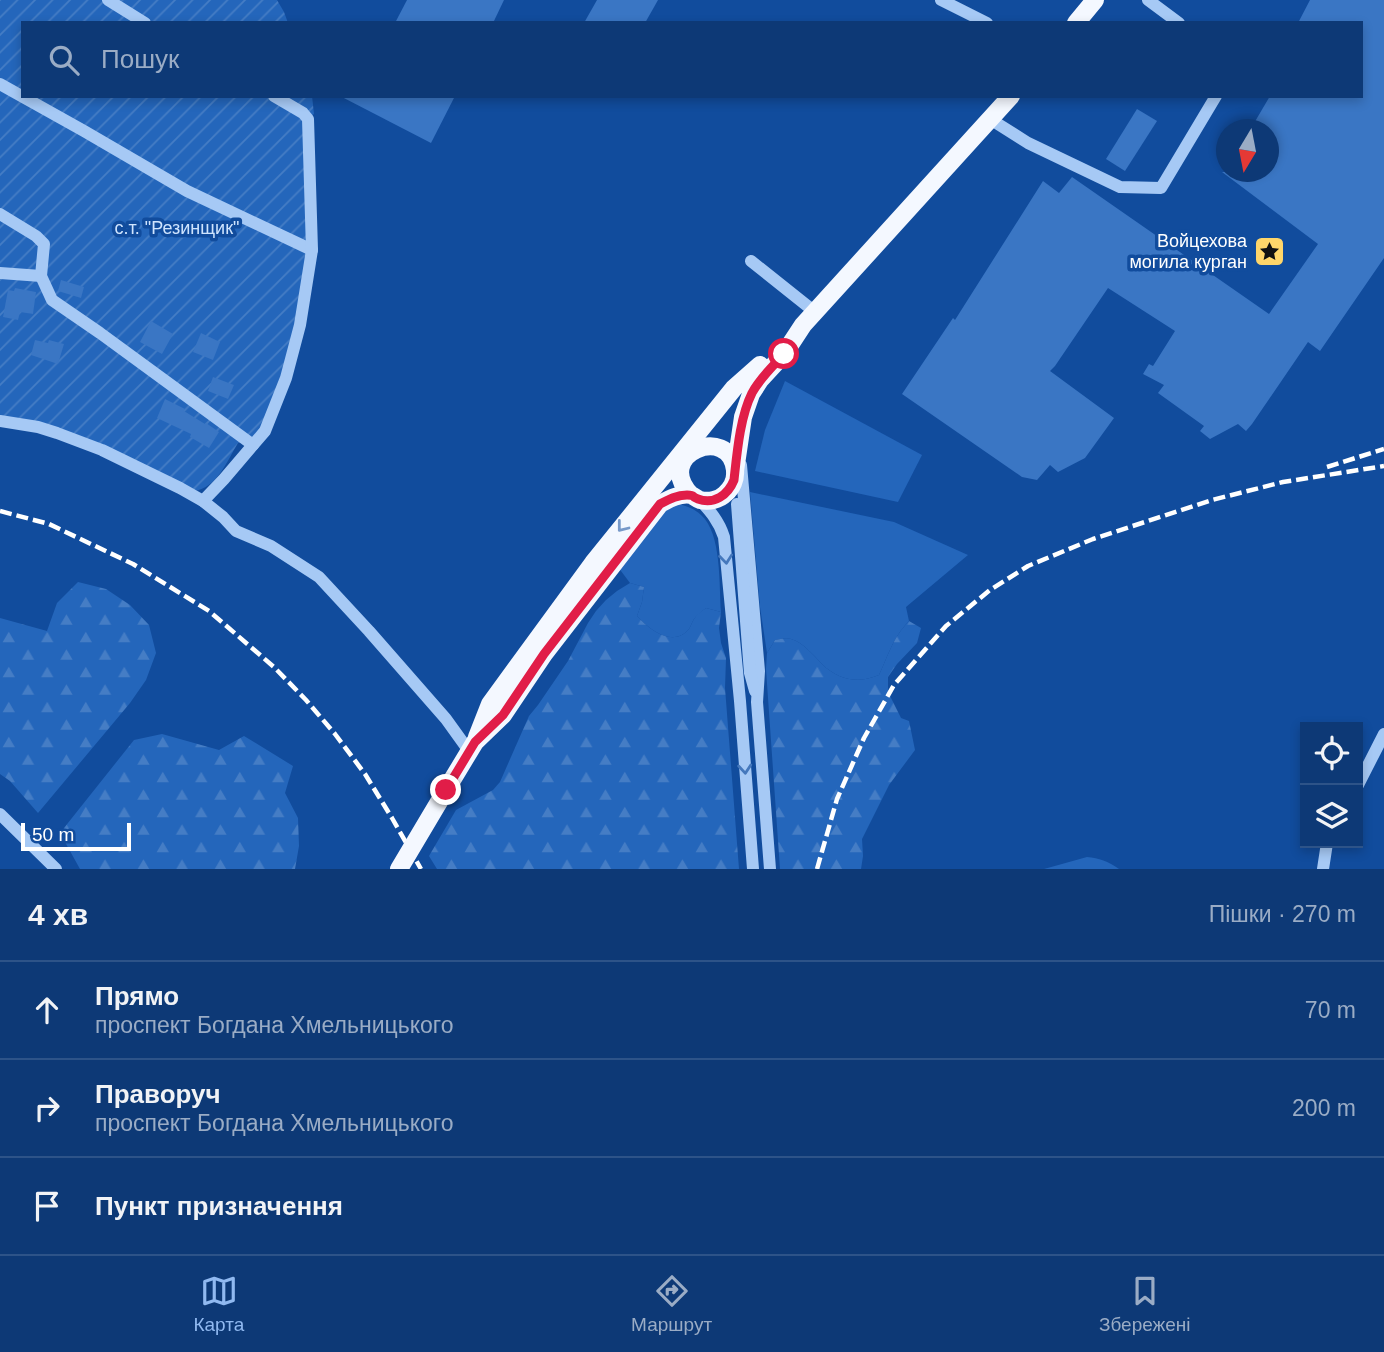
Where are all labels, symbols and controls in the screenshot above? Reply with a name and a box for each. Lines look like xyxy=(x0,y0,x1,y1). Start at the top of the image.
search box xyxy=(21,21,1363,98)
icon: search xyxy=(45,41,83,79)
text: Пошук xyxy=(101,44,179,74)
north arrow xyxy=(1216,119,1279,182)
park label: с.т. "Резинщик" xyxy=(115,218,239,238)
place label: Войцехова могила курган xyxy=(1129,231,1248,272)
place icon: Войцехова могила курган xyxy=(1253,234,1287,268)
route start xyxy=(768,338,799,369)
one-way arrow xyxy=(618,519,630,532)
one-way arrow xyxy=(718,554,733,565)
map controls xyxy=(1300,722,1363,848)
button: locate xyxy=(1300,722,1363,785)
one-way arrow xyxy=(737,764,752,775)
route end xyxy=(430,774,461,805)
button: layers xyxy=(1300,785,1363,848)
scale bar xyxy=(21,820,131,852)
text: 50 m xyxy=(32,824,74,845)
text: 4 хв xyxy=(28,898,88,931)
text: Пішки · 270 m xyxy=(1209,901,1356,927)
text: Прямо xyxy=(95,981,179,1011)
icon: ahead xyxy=(28,991,66,1029)
text: 70 m xyxy=(1305,997,1356,1023)
text: проспект Богдана Хмельницького xyxy=(95,1012,453,1038)
text: Праворуч xyxy=(95,1079,221,1109)
icon: right xyxy=(28,1089,66,1127)
text: 200 m xyxy=(1292,1095,1356,1121)
text: проспект Богдана Хмельницького xyxy=(95,1110,453,1136)
icon: arrive xyxy=(28,1187,66,1225)
text: Пункт призначення xyxy=(95,1191,343,1221)
tab: Карта xyxy=(193,1272,244,1336)
tab: Маршрут xyxy=(631,1272,712,1336)
tab: Збережені xyxy=(1099,1272,1191,1336)

